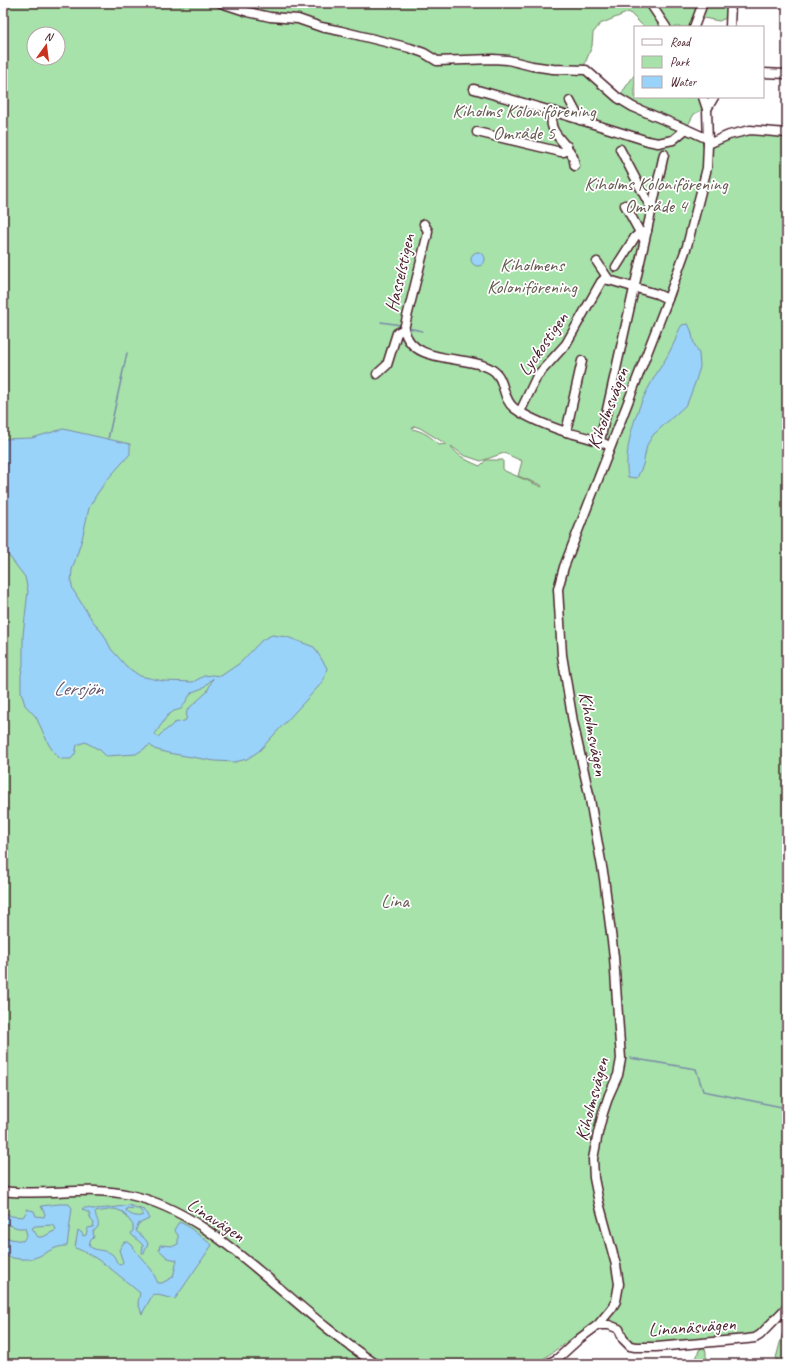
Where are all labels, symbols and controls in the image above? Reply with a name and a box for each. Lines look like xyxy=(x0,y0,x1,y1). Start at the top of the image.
north arrow xyxy=(26,26,66,66)
legend xyxy=(634,26,764,98)
text: N xyxy=(43,29,56,44)
text: Road xyxy=(670,34,692,50)
text: Park xyxy=(670,54,691,70)
text: Water xyxy=(670,74,698,90)
park label: Kiholms Koloniförening Område 5 xyxy=(452,99,597,145)
park label: Kiholms Koloniförening Område 4 xyxy=(584,172,729,218)
street label: Hasselstigen xyxy=(379,231,421,314)
park label: Kiholmens Koloniförening xyxy=(487,253,578,299)
street label: Lyckostigen xyxy=(512,307,574,380)
street label: Kiholmsvägen xyxy=(582,364,635,452)
water label: Lersjön xyxy=(53,676,105,701)
street label: Kiholmsvägen xyxy=(573,690,613,779)
park label: Lina xyxy=(381,889,410,913)
street label: Kiholmsvägen xyxy=(569,1054,615,1143)
street label: Linavägen xyxy=(183,1192,250,1248)
street label: Linanäsvägen xyxy=(648,1312,737,1342)

